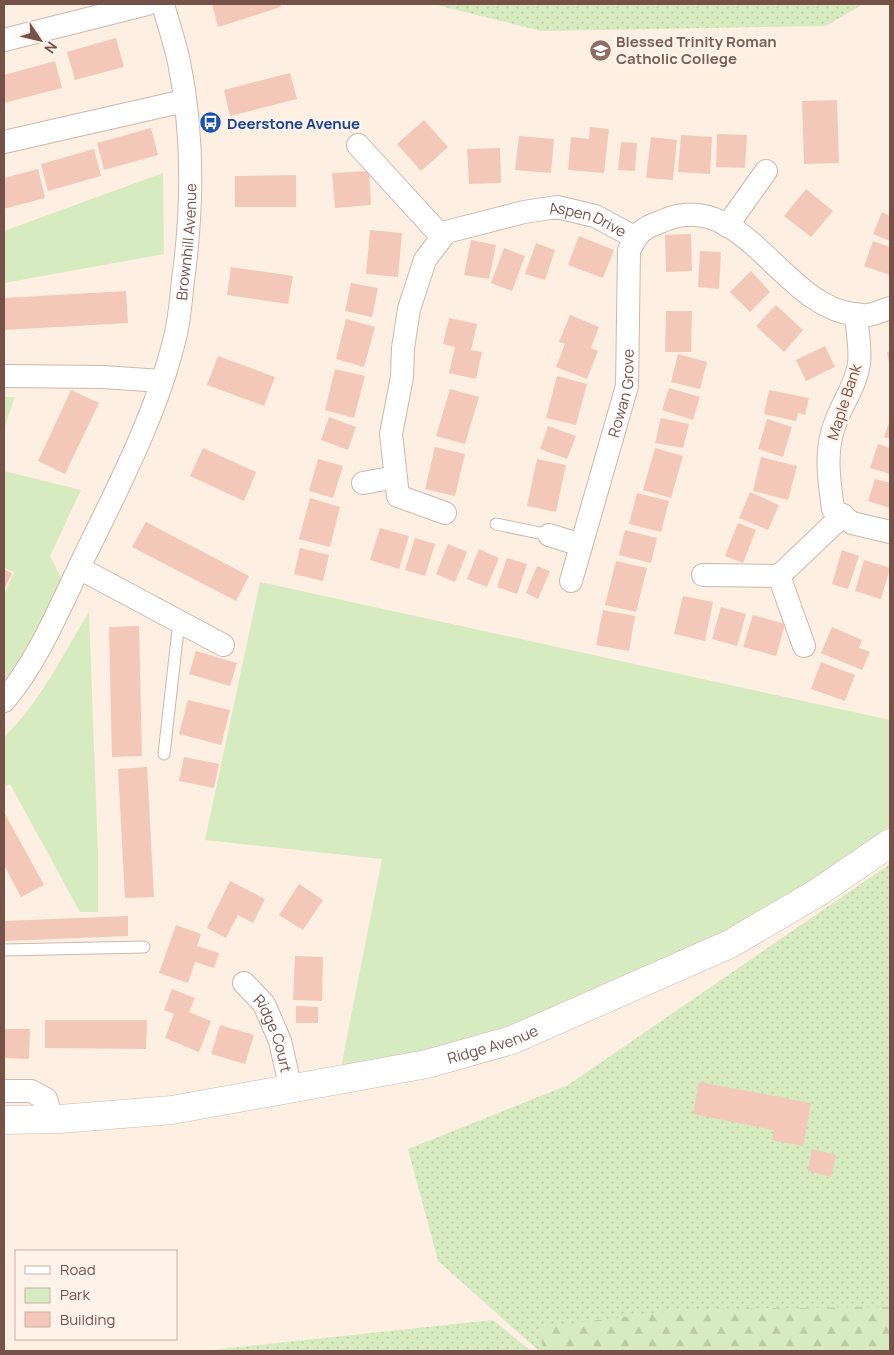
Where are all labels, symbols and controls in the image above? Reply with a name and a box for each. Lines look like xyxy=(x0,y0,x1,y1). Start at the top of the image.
north arrow xyxy=(15,15,65,65)
place label: Blessed Trinity Roman Catholic College xyxy=(616,31,777,69)
text: N xyxy=(40,38,62,57)
school or university icon: Blessed Trinity Roman Catholic College xyxy=(588,38,612,62)
bus stop icon: Deerstone Avenue xyxy=(199,111,223,135)
place label: Deerstone Avenue xyxy=(227,113,360,134)
street label: Brownhill Avenue xyxy=(171,183,201,301)
street label: Aspen Drive xyxy=(547,196,631,242)
street label: Rowan Grove xyxy=(602,349,638,440)
street label: Maple Bank xyxy=(822,361,866,443)
street label: Ridge Court xyxy=(249,989,297,1074)
street label: Ridge Avenue xyxy=(445,1019,541,1068)
legend xyxy=(15,1250,178,1340)
text: Road xyxy=(60,1259,96,1280)
text: Park xyxy=(60,1284,90,1305)
text: Building xyxy=(60,1309,115,1330)

